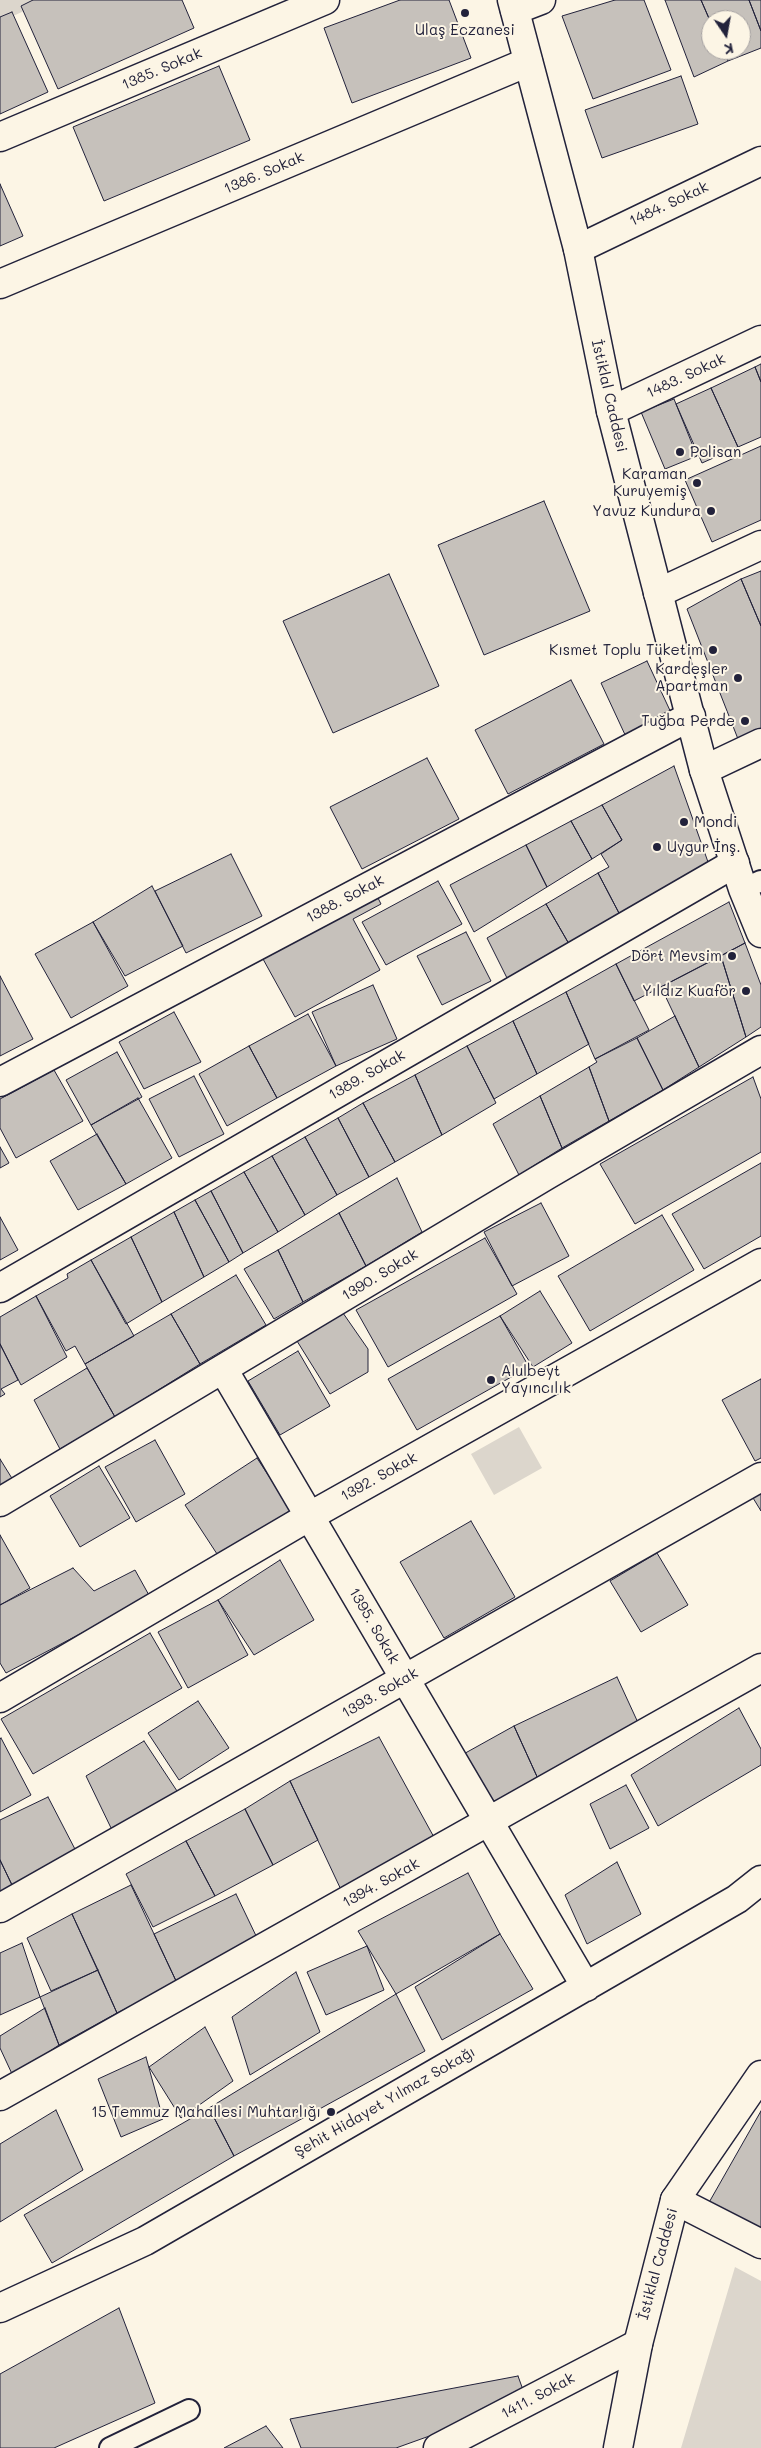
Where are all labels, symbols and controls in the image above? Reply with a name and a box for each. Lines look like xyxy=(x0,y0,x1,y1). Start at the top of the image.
marker: Ulaş Eczanesi xyxy=(459,7,471,19)
north arrow xyxy=(701,10,751,60)
place label: Ulaş Eczanesi xyxy=(415,21,515,39)
text: K xyxy=(723,39,735,59)
street label: 1385. Sokak xyxy=(119,44,205,94)
street label: 1386. Sokak xyxy=(221,148,307,198)
street label: 1484. Sokak xyxy=(627,178,711,230)
street label: İstiklal Caddesi xyxy=(587,338,631,454)
street label: 1483. Sokak xyxy=(644,350,728,402)
place label: Polisan xyxy=(690,443,741,461)
marker: Polisan xyxy=(674,446,686,458)
place label: Karaman Kuruyemiş xyxy=(613,465,687,500)
marker: Karaman Kuruyemiş xyxy=(691,477,703,489)
place label: Yavuz Kundura xyxy=(592,502,701,520)
marker: Yavuz Kundura xyxy=(705,505,717,517)
place label: Kısmet Toplu Tüketim xyxy=(549,641,703,659)
marker: Kısmet Toplu Tüketim xyxy=(707,644,719,656)
place label: Kardeşler Apartman xyxy=(655,660,728,695)
marker: Kardeşler Apartman xyxy=(732,672,744,684)
place label: Tuğba Perde xyxy=(641,712,735,730)
marker: Tuğba Perde xyxy=(739,715,751,727)
place label: Mondi xyxy=(694,813,737,831)
marker: Mondi xyxy=(678,816,690,828)
place label: Uygur İnş. xyxy=(667,838,741,856)
marker: Uygur İnş. xyxy=(651,841,663,853)
street label: 1388. Sokak xyxy=(303,871,387,927)
place label: Dört Mevsim xyxy=(631,947,722,965)
marker: Dört Mevsim xyxy=(726,950,738,962)
place label: Yıldız Kuaför xyxy=(642,982,736,1000)
marker: Yıldız Kuaför xyxy=(740,985,752,997)
street label: 1389. Sokak xyxy=(326,1046,408,1104)
street label: 1390. Sokak xyxy=(339,1245,421,1305)
place label: Alulbeyt Yayıncılık xyxy=(501,1362,571,1397)
marker: Alulbeyt Yayıncılık xyxy=(485,1374,497,1386)
street label: 1392. Sokak xyxy=(338,1449,420,1505)
street label: 1395. Sokak xyxy=(345,1585,403,1667)
street label: 1393. Sokak xyxy=(339,1664,421,1722)
street label: 1394. Sokak xyxy=(339,1855,423,1911)
street label: Şehit Hidayet Yılmaz Sokağı xyxy=(291,2043,479,2161)
place label: 15 Temmuz Mahallesi Muhtarlığı xyxy=(91,2103,321,2121)
marker: 15 Temmuz Mahallesi Muhtarlığı xyxy=(325,2106,337,2118)
street label: İstiklal Caddesi xyxy=(634,2206,682,2322)
street label: 1411. Sokak xyxy=(498,2369,578,2423)

